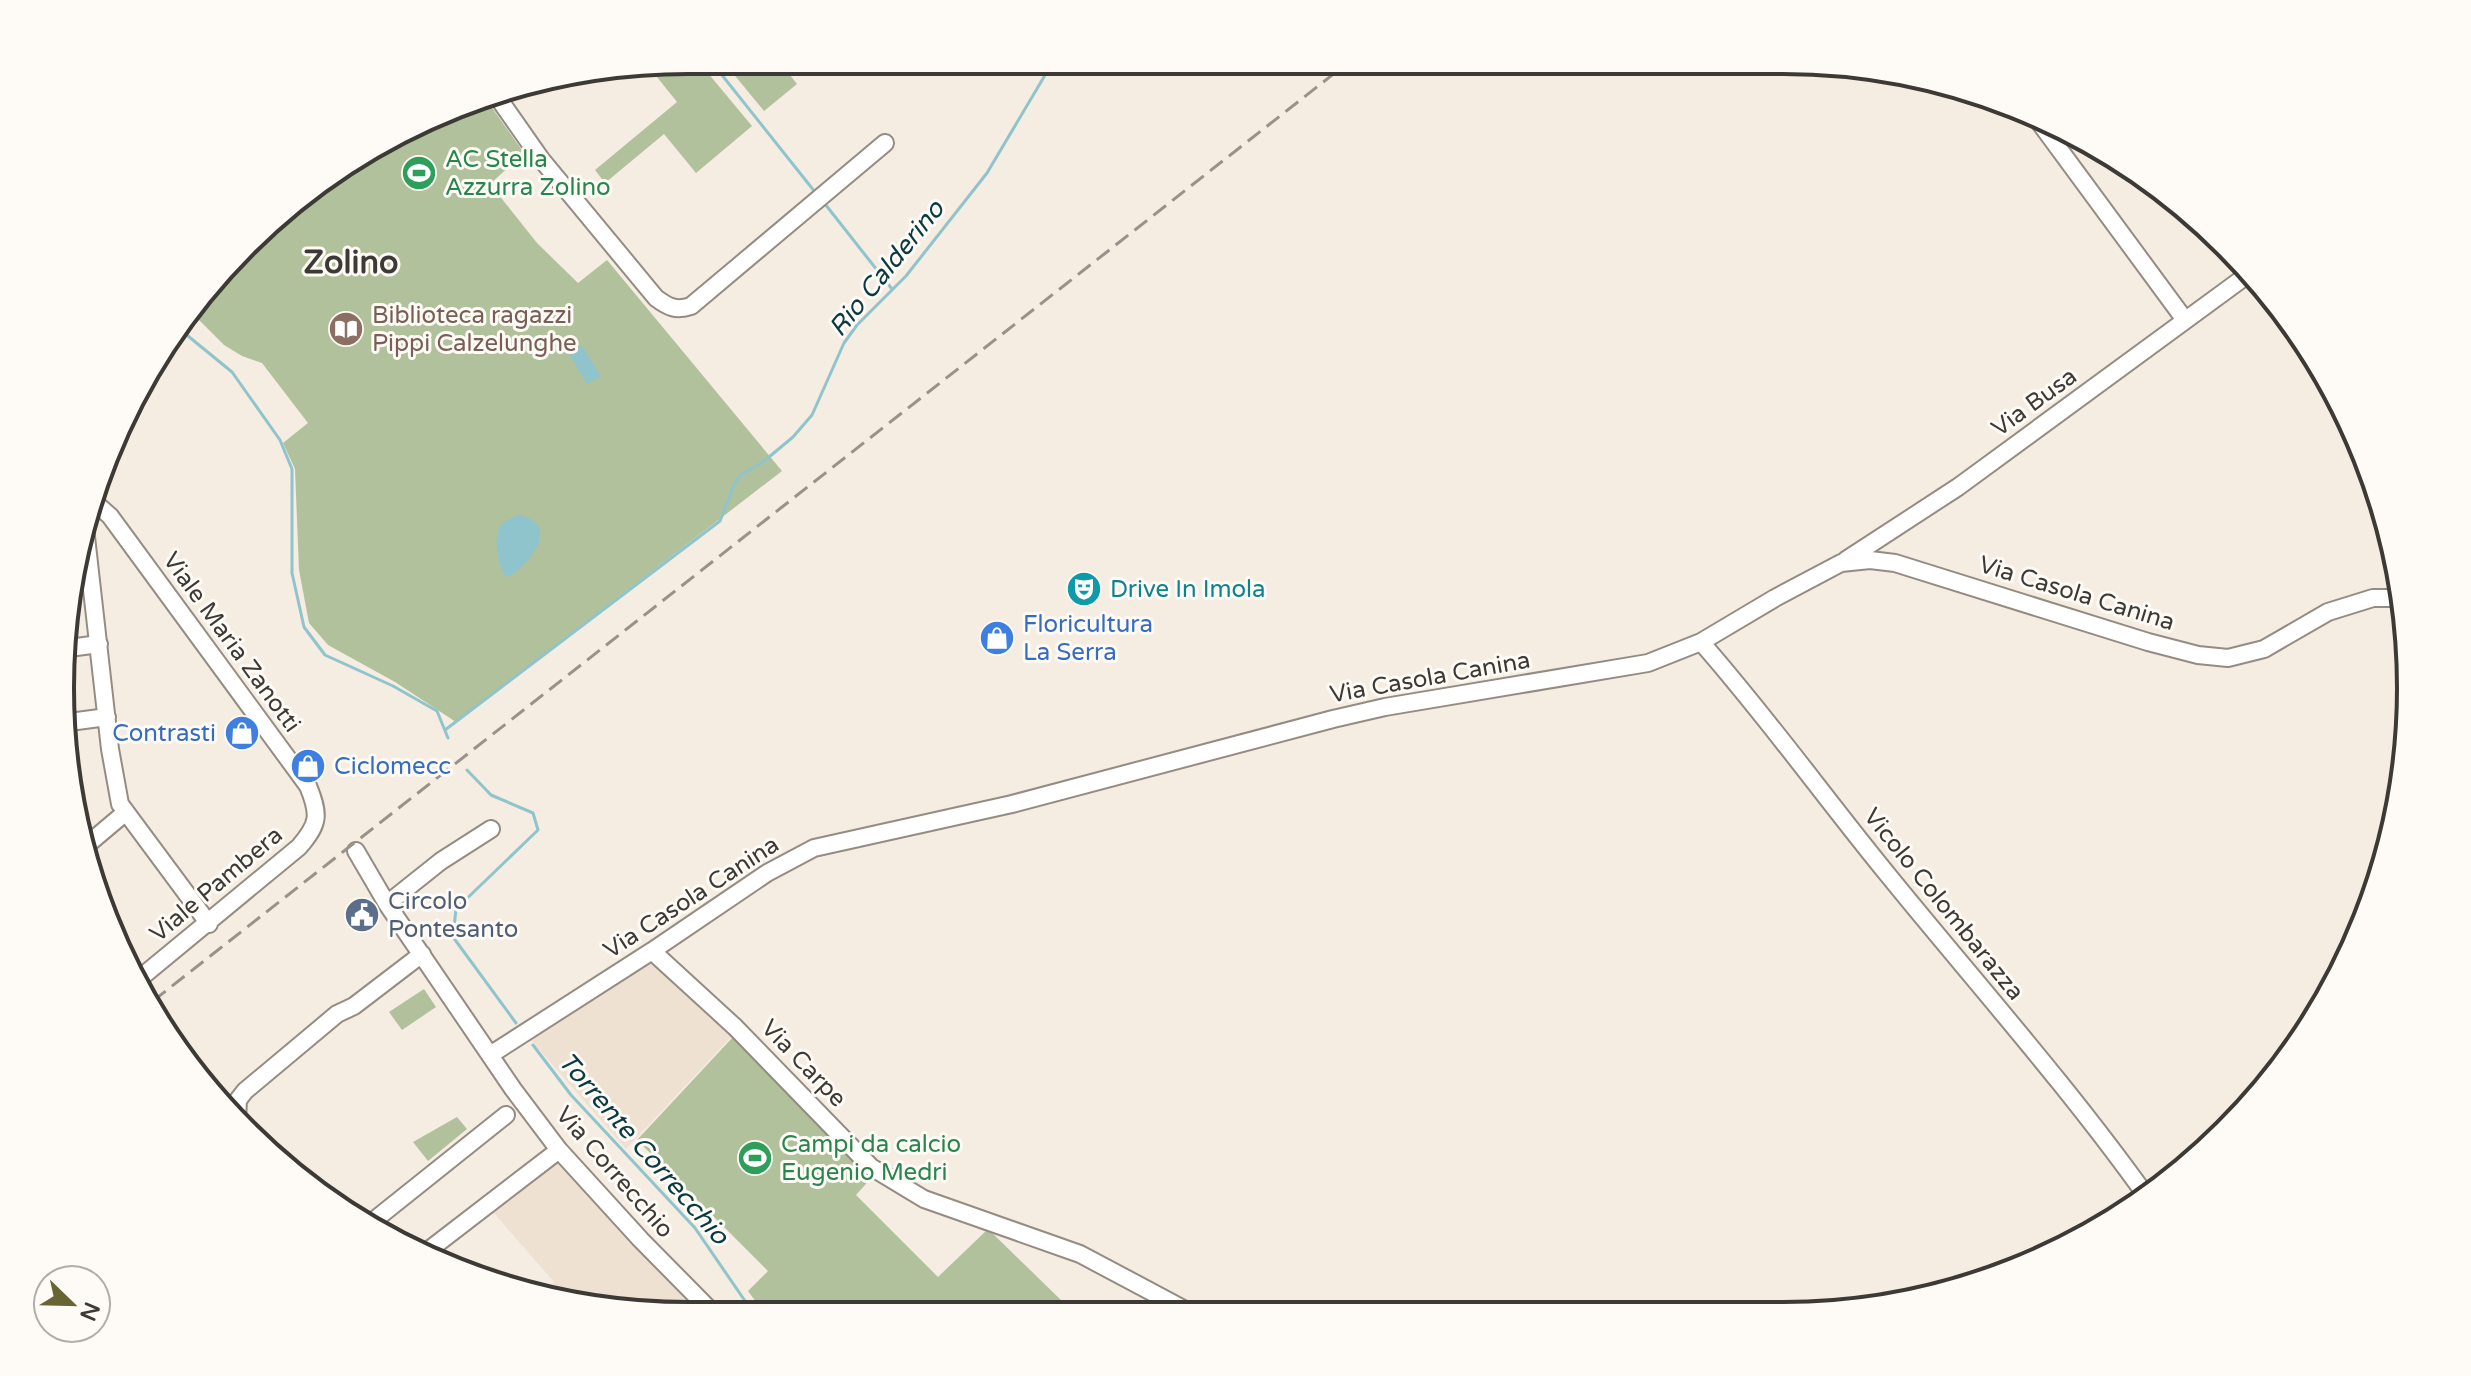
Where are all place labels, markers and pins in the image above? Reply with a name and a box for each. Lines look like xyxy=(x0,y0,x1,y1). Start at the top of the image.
place label: AC Stella Azzurra Zolino xyxy=(445,145,611,202)
sports icon: AC Stella Azzurra Zolino xyxy=(400,154,438,192)
place label: Biblioteca ragazzi Pippi Calzelunghe xyxy=(372,301,577,358)
library icon: Biblioteca ragazzi Pippi Calzelunghe xyxy=(327,310,365,348)
theatre icon: Drive In Imola xyxy=(1065,570,1103,608)
place label: Drive In Imola xyxy=(1110,575,1266,604)
place label: Floricultura La Serra xyxy=(1023,610,1153,667)
shop icon: Floricultura La Serra xyxy=(978,619,1016,657)
shop icon: Contrasti xyxy=(223,714,261,752)
place label: Contrasti xyxy=(112,719,216,748)
shop icon: Ciclomecc xyxy=(289,747,327,785)
place label: Ciclomecc xyxy=(334,752,451,781)
place label: Circolo Pontesanto xyxy=(388,887,518,944)
public building icon: Circolo Pontesanto xyxy=(343,896,381,934)
place label: Campi da calcio Eugenio Medri xyxy=(781,1130,961,1187)
sports icon: Campi da calcio Eugenio Medri xyxy=(736,1139,774,1177)

